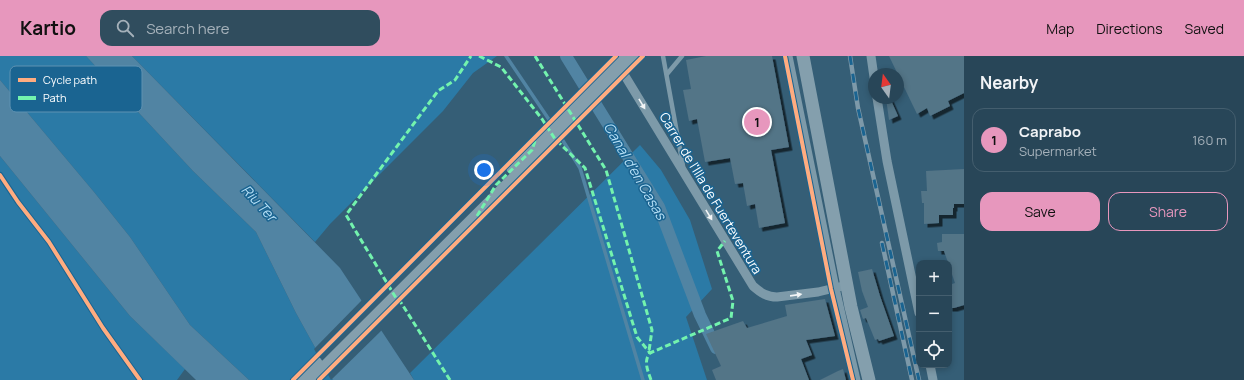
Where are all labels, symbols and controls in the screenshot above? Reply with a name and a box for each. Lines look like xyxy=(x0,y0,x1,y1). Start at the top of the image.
search box xyxy=(100,10,380,46)
text: Kartio xyxy=(20,15,76,41)
icon: search xyxy=(114,17,136,39)
text: Search here xyxy=(146,18,230,39)
text: Map xyxy=(1046,19,1074,38)
text: Directions xyxy=(1096,19,1163,38)
text: Saved xyxy=(1185,19,1224,38)
legend xyxy=(10,66,142,112)
north arrow xyxy=(868,68,904,104)
text: Nearby xyxy=(980,71,1038,94)
text: Cycle path xyxy=(43,72,97,87)
text: Path xyxy=(43,90,66,105)
one-way arrow xyxy=(639,98,646,110)
pin: 1 xyxy=(744,107,770,137)
street label: Carrer de l'Illa de Fuerteventura xyxy=(655,109,767,277)
water label: Canal d'en Casas xyxy=(600,119,672,224)
text: Caprabo xyxy=(1019,121,1081,142)
text: 1 xyxy=(991,131,997,149)
text: 160 m xyxy=(1192,131,1227,149)
text: Supermarket xyxy=(1019,142,1097,160)
your location xyxy=(474,160,494,180)
water label: Riu Ter xyxy=(238,180,283,227)
button: Save xyxy=(980,192,1100,231)
button: Share xyxy=(1108,192,1228,231)
one-way arrow xyxy=(706,209,713,221)
map controls xyxy=(916,260,952,368)
button: + xyxy=(916,260,952,296)
one-way arrow xyxy=(790,292,802,298)
button: − xyxy=(916,296,952,332)
button: locate xyxy=(916,332,952,368)

